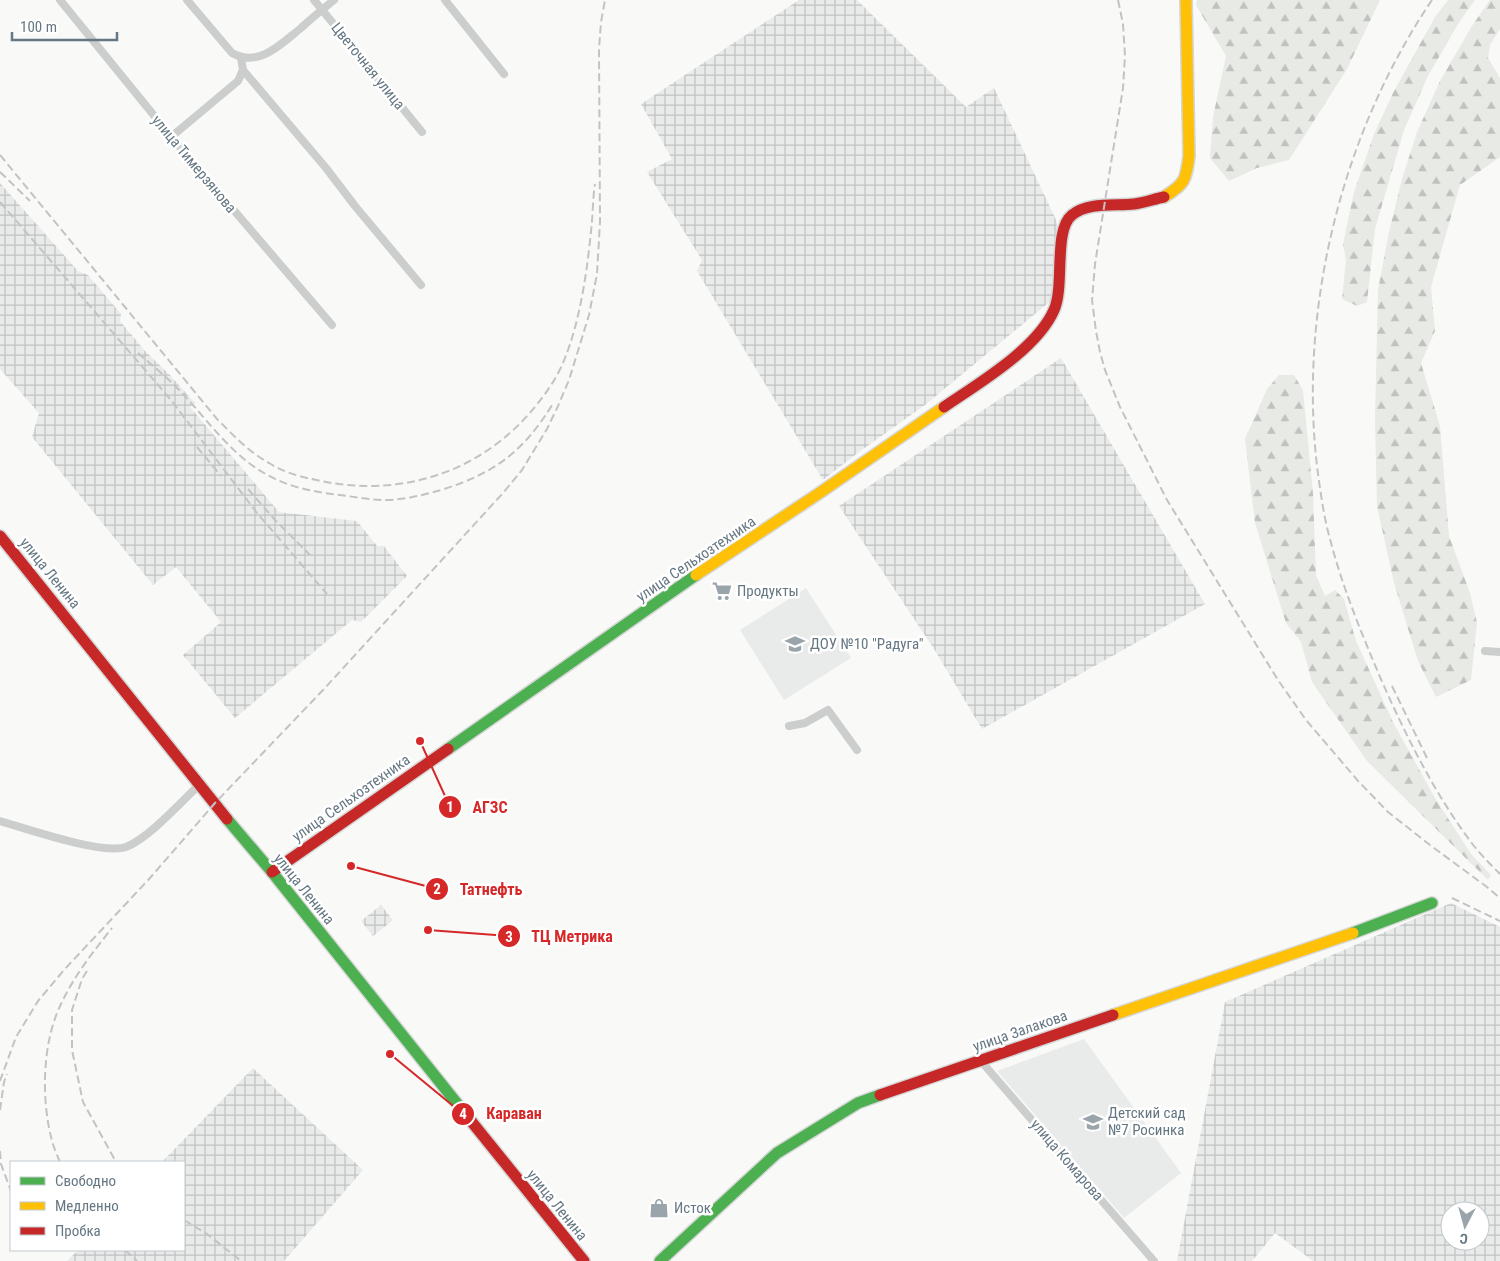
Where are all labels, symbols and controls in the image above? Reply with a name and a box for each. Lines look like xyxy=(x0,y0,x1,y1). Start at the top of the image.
scale bar xyxy=(12,10,118,42)
text: 100 m xyxy=(20,18,57,36)
street label: Цветочная улица xyxy=(327,19,409,113)
street label: улица Тимерзянова xyxy=(148,111,240,217)
street label: улица Сельхозтехника xyxy=(633,512,759,606)
street label: улица Ленина xyxy=(16,534,84,612)
supermarket icon: Продукты xyxy=(711,580,733,602)
place label: Продукты xyxy=(737,582,799,600)
school or university icon: ДОУ №10 "Радуга" xyxy=(784,633,806,655)
place label: ДОУ №10 "Радуга" xyxy=(810,635,924,653)
street label: улица Сельхозтехника xyxy=(289,751,413,845)
callout: АГЗС xyxy=(438,792,518,823)
text: 1 xyxy=(446,798,454,816)
text: АГЗС xyxy=(472,798,508,817)
street label: улица Ленина xyxy=(270,850,338,928)
callout: Татнефть xyxy=(425,874,533,905)
text: 2 xyxy=(433,880,441,898)
text: Татнефть xyxy=(460,880,522,899)
callout: ТЦ Метрика xyxy=(497,921,623,952)
text: ТЦ Метрика xyxy=(531,927,613,946)
text: 3 xyxy=(505,928,513,946)
street label: улица Залакова xyxy=(970,1006,1070,1056)
callout: Караван xyxy=(451,1098,551,1129)
text: Караван xyxy=(486,1104,542,1123)
place label: Детский сад №7 Росинка xyxy=(1108,1104,1186,1139)
text: 4 xyxy=(459,1105,467,1123)
school or university icon: Детский сад №7 Росинка xyxy=(1082,1111,1104,1133)
street label: улица Комарова xyxy=(1027,1116,1107,1204)
legend xyxy=(10,1161,185,1251)
street label: улица Ленина xyxy=(523,1166,591,1244)
text: Свободно xyxy=(55,1172,116,1190)
text: Медленно xyxy=(55,1197,119,1215)
shop icon: Исток xyxy=(648,1197,670,1219)
place label: Исток xyxy=(674,1199,711,1217)
north arrow xyxy=(1440,1201,1490,1251)
text: Пробка xyxy=(55,1222,101,1240)
text: С xyxy=(1459,1231,1468,1247)

